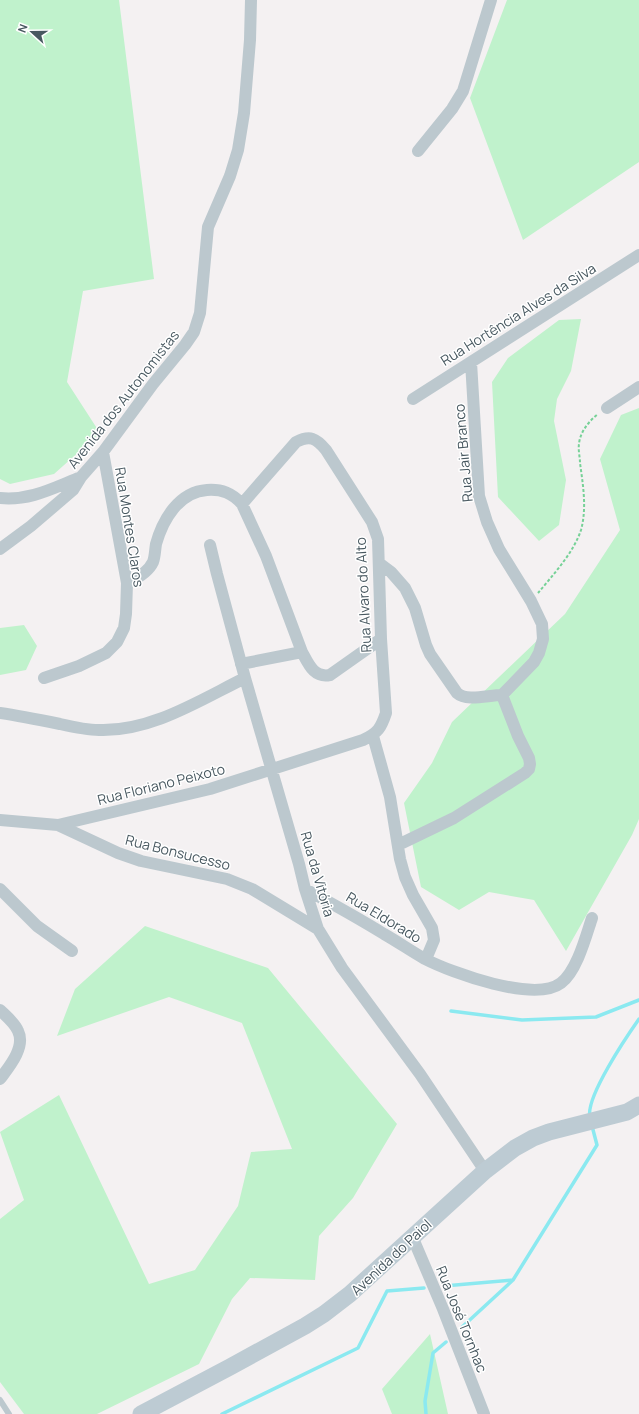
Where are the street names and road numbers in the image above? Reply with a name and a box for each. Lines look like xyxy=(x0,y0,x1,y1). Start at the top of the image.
street label: Rua Hortência Alves da Silva xyxy=(437,258,599,370)
street label: Avenida dos Autonomistas xyxy=(63,326,183,472)
street label: Rua Jair Branco xyxy=(449,403,477,503)
street label: Rua Montes Claros xyxy=(111,466,149,588)
street label: Rua Alvaro do Alto xyxy=(350,537,376,653)
street label: Rua Floriano Peixoto xyxy=(95,759,227,809)
street label: Rua da Vitória xyxy=(297,829,339,919)
street label: Rua Bonsucesso xyxy=(124,830,232,874)
street label: Rua Eldorado xyxy=(343,887,425,947)
street label: Avenida do Paiol xyxy=(347,1215,435,1299)
street label: Rua José Tornhac xyxy=(432,1263,492,1375)

